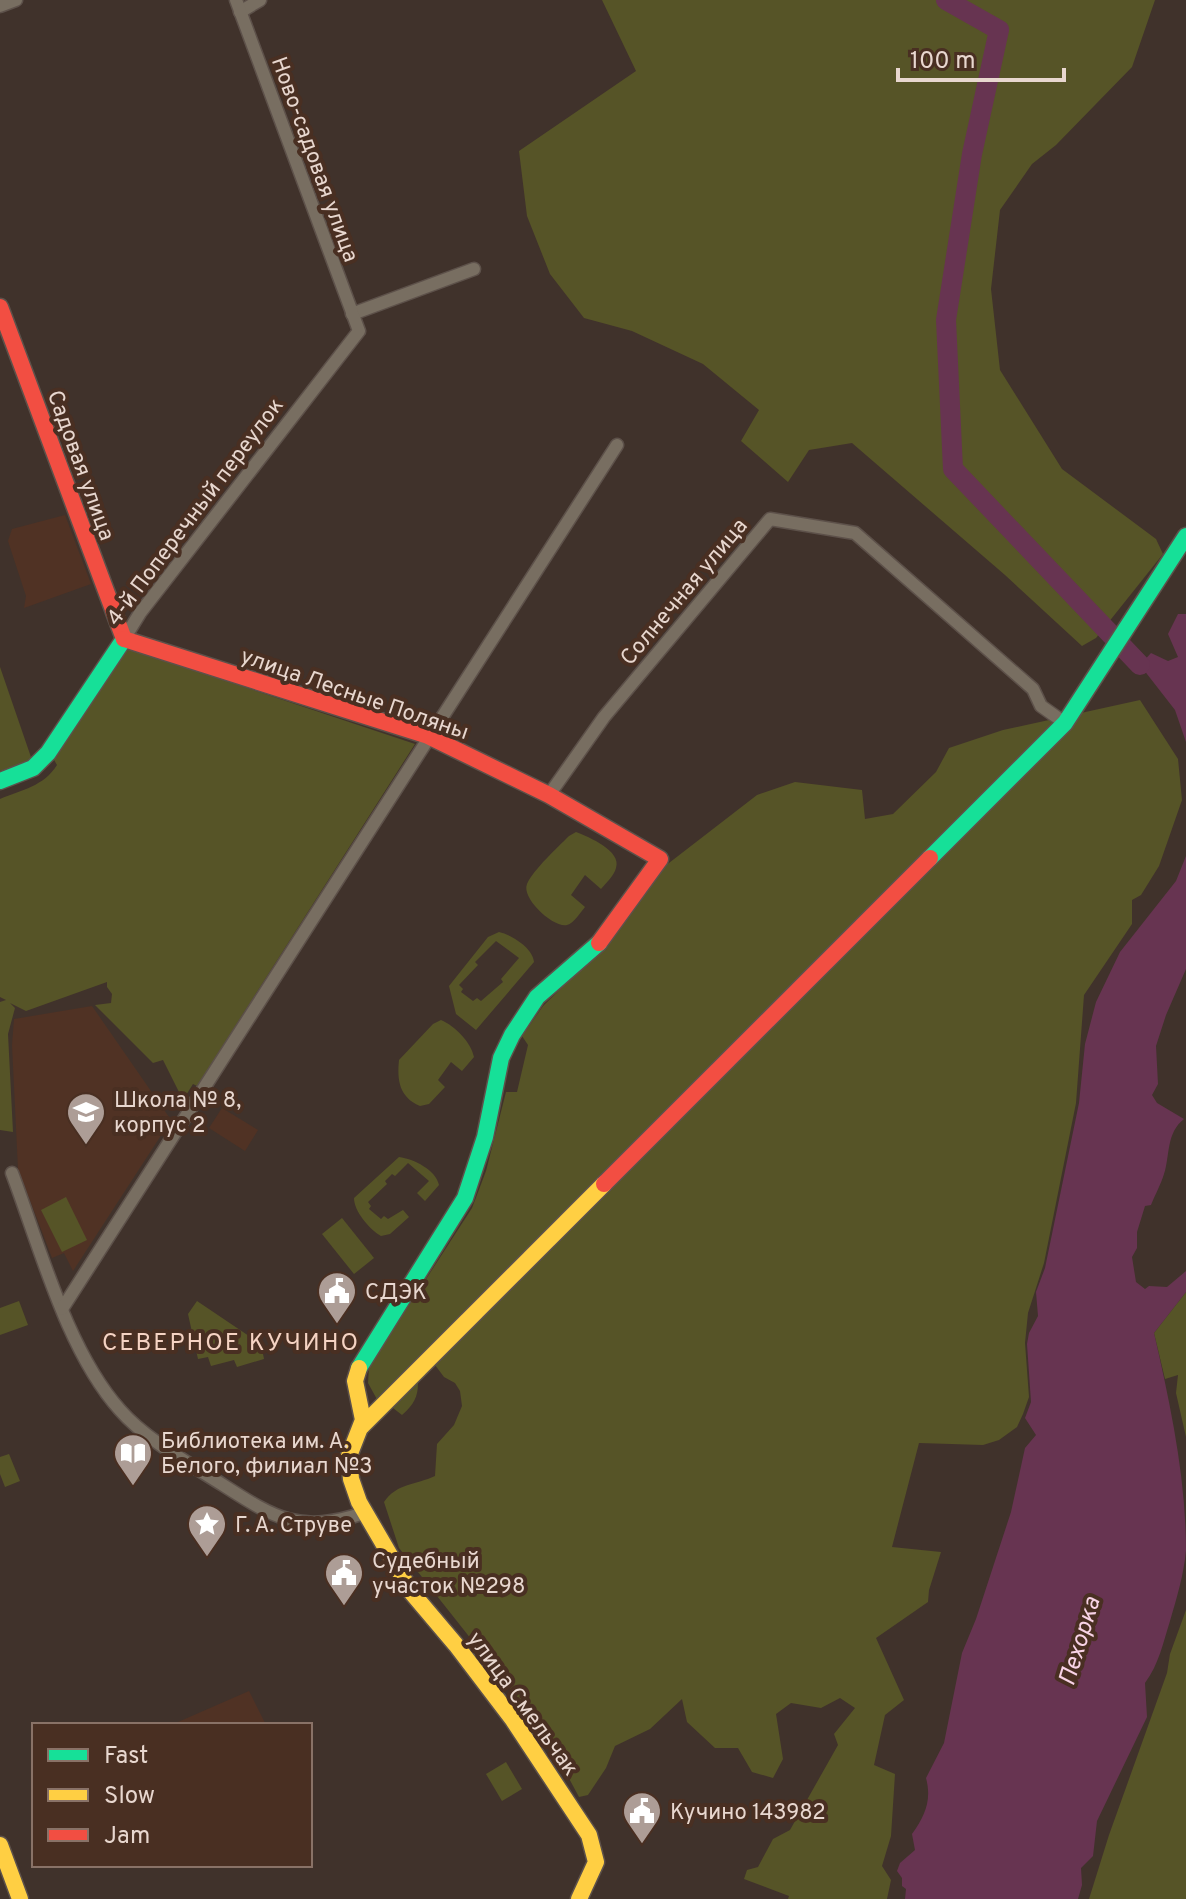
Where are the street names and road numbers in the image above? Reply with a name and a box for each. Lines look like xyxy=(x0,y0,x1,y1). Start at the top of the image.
street label: Ново-садовая улица xyxy=(264,54,363,266)
street label: Садовая улица xyxy=(40,387,119,545)
street label: 4-й Поперечный переулок xyxy=(101,393,290,632)
street label: Солнечная улица xyxy=(616,514,754,672)
street label: улица Лесные Поляны xyxy=(237,644,472,747)
street label: улица Смельчак xyxy=(461,1627,583,1782)

